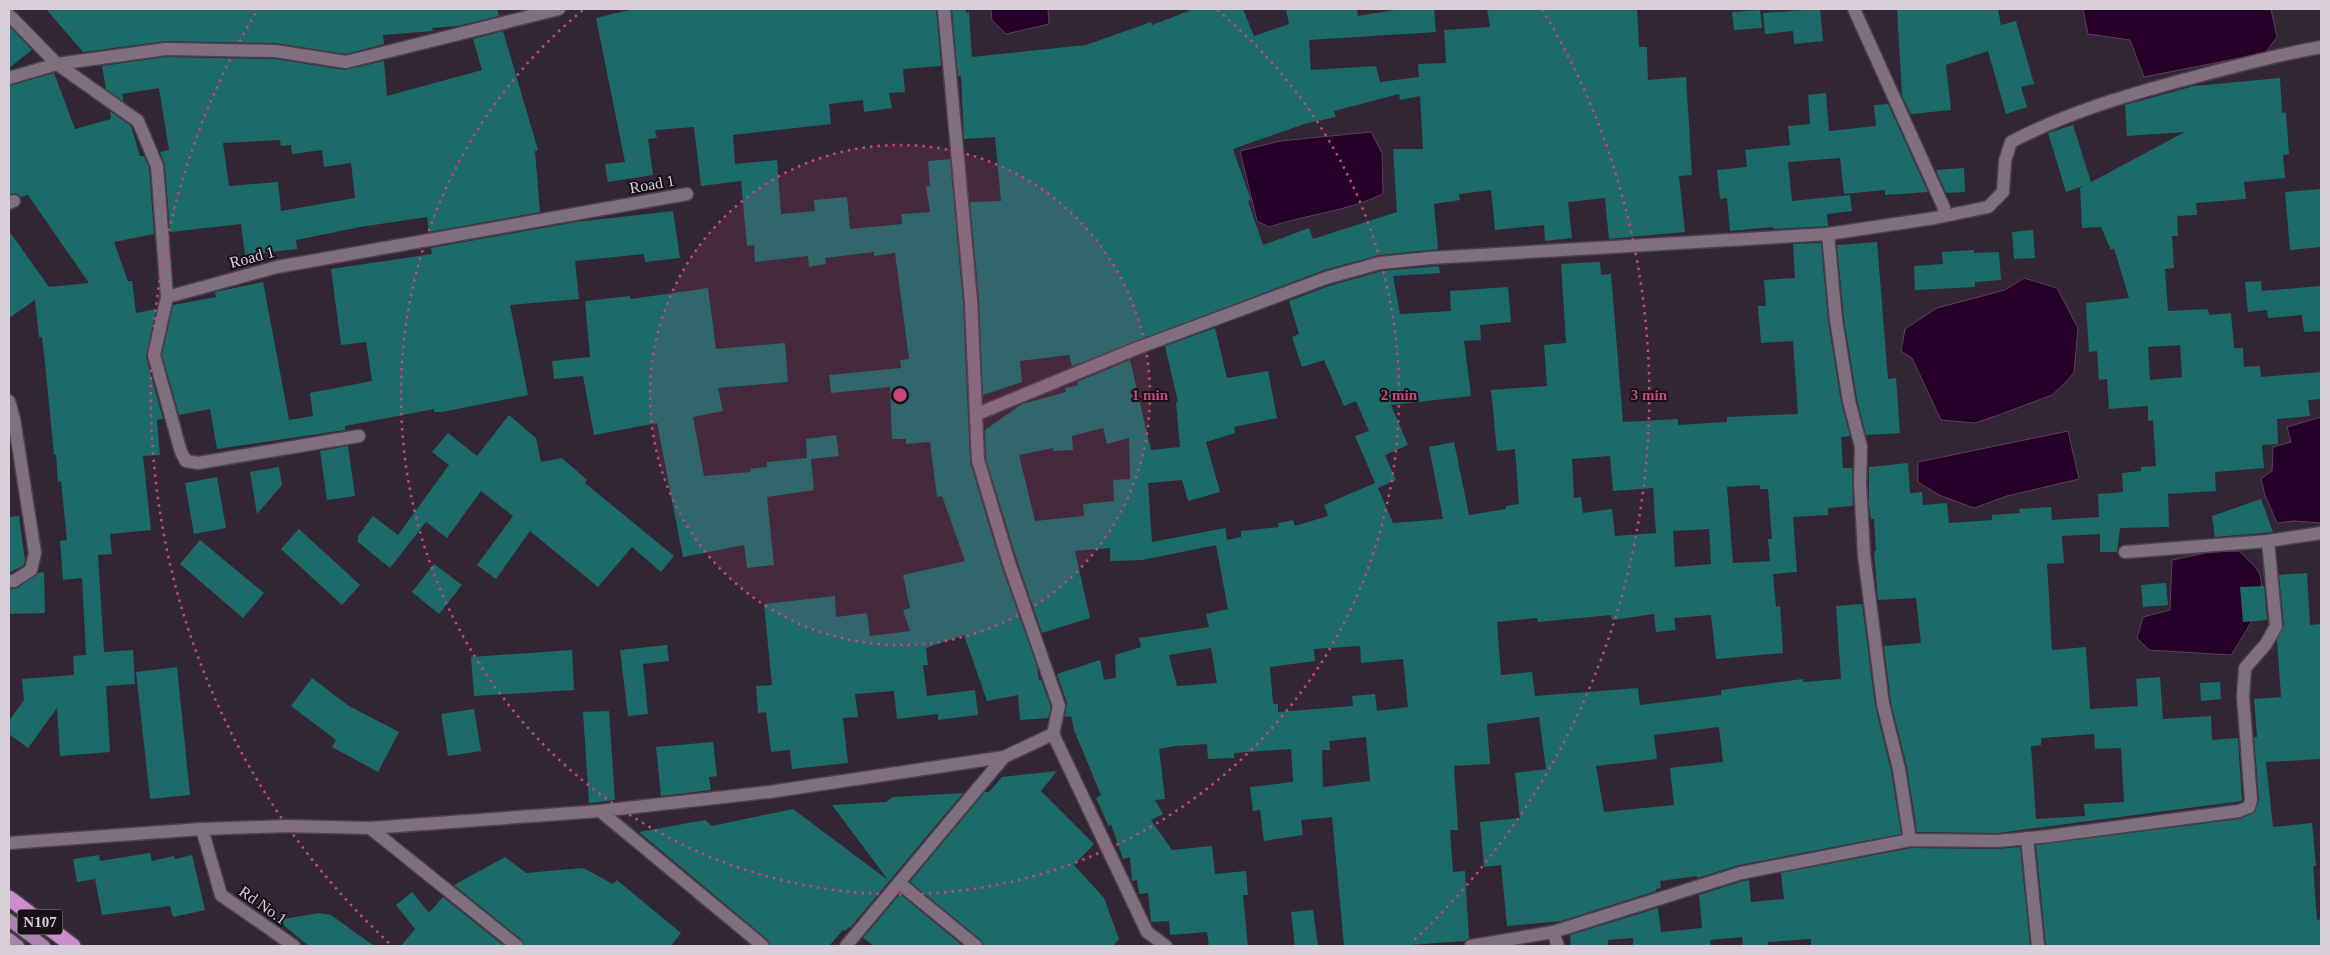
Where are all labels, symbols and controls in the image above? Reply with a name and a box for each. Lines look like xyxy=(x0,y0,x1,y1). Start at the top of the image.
street label: Road 1 xyxy=(628,172,676,196)
street label: Road 1 xyxy=(228,243,276,271)
centre of rings xyxy=(891,386,909,404)
text: 1 min xyxy=(1132,387,1169,403)
text: 2 min xyxy=(1381,387,1418,403)
text: 3 min xyxy=(1631,387,1668,403)
street label: Rd No.1 xyxy=(236,882,290,928)
road number: N107 xyxy=(18,910,62,934)

